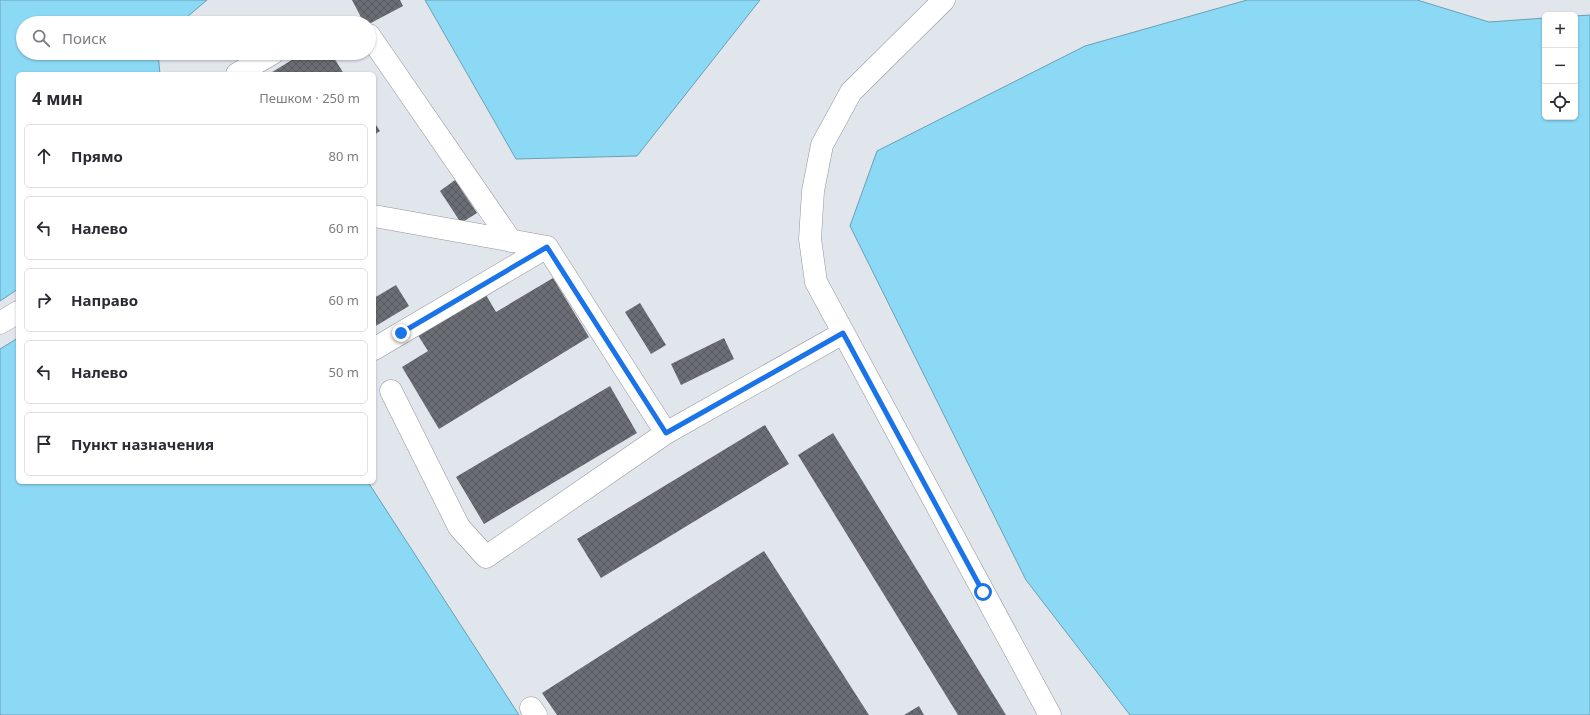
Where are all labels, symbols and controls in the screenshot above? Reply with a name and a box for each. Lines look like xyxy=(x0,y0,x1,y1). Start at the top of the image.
map controls xyxy=(1542,12,1578,120)
button: + xyxy=(1542,12,1578,48)
search box xyxy=(16,16,376,60)
icon: search xyxy=(30,27,52,49)
text: Поиск xyxy=(62,28,107,48)
button: − xyxy=(1542,48,1578,84)
button: locate xyxy=(1542,84,1578,120)
text: 4 мин xyxy=(32,87,83,110)
text: Пешком · 250 m xyxy=(259,89,360,107)
icon: ahead xyxy=(33,145,55,167)
text: Прямо xyxy=(71,146,123,166)
text: 80 m xyxy=(329,147,359,165)
icon: left xyxy=(33,217,55,239)
text: Налево xyxy=(71,218,128,238)
text: 60 m xyxy=(329,219,359,237)
icon: right xyxy=(33,289,55,311)
text: Направо xyxy=(71,290,138,310)
text: 60 m xyxy=(329,291,359,309)
route end xyxy=(392,324,410,342)
icon: left xyxy=(33,361,55,383)
text: Налево xyxy=(71,362,128,382)
text: 50 m xyxy=(329,363,359,381)
icon: arrive xyxy=(33,433,55,455)
text: Пункт назначения xyxy=(71,434,214,454)
route start xyxy=(974,583,992,601)

